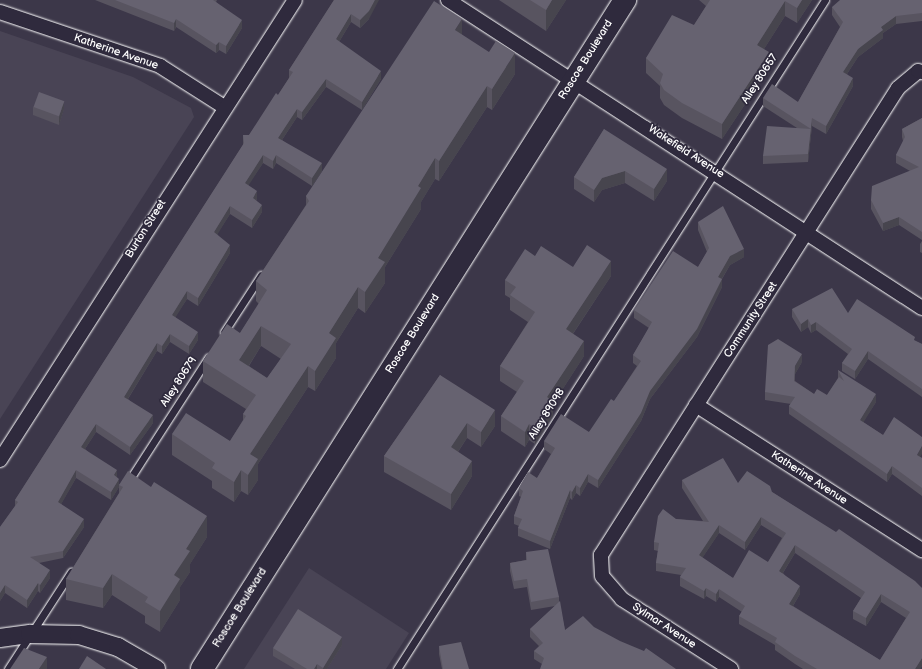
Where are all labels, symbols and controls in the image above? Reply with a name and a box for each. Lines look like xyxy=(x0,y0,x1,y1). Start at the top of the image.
street label: Roscoe Boulevard xyxy=(556,18,616,102)
street label: Katherine Avenue xyxy=(72,31,160,73)
street label: Alley 80657 xyxy=(739,51,781,107)
street label: Wakefield Avenue xyxy=(646,123,726,181)
street label: Burton Street xyxy=(123,197,169,261)
street label: Community Street xyxy=(721,279,781,361)
street label: Roscoe Boulevard xyxy=(383,292,443,376)
street label: Alley 80679 xyxy=(158,354,200,410)
street label: Alley 89098 xyxy=(526,386,568,442)
street label: Katherine Avenue xyxy=(768,448,850,508)
street label: Roscoe Boulevard xyxy=(210,566,270,650)
street label: Sylmar Avenue xyxy=(630,601,698,651)

